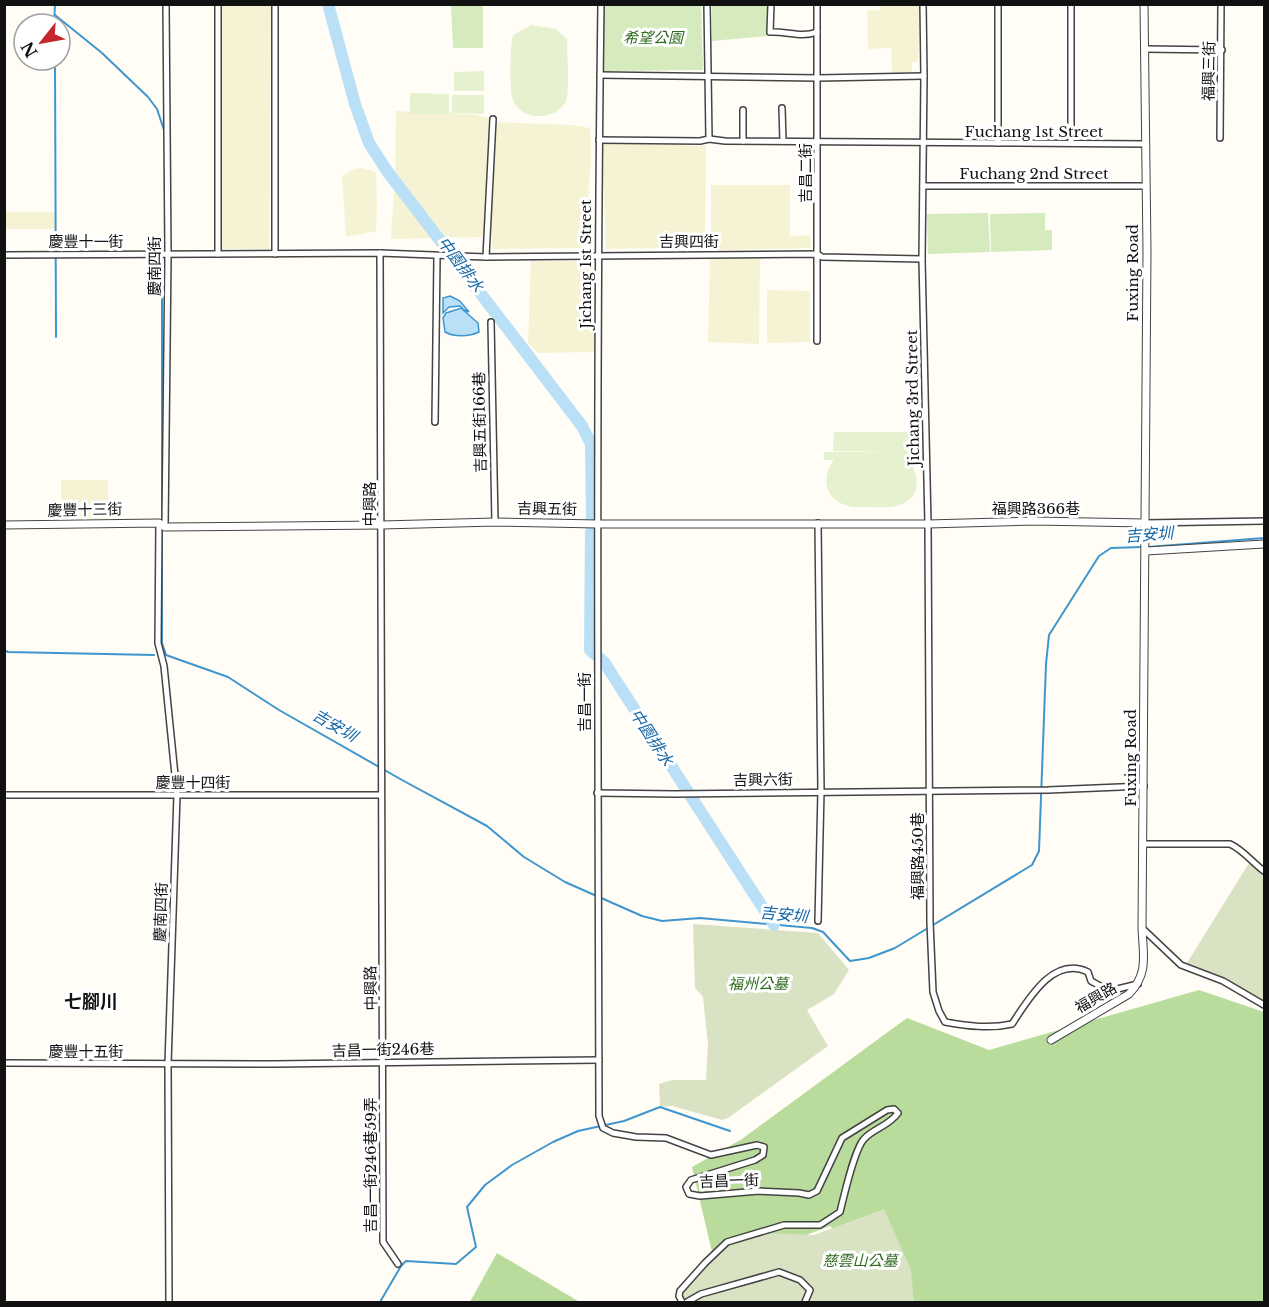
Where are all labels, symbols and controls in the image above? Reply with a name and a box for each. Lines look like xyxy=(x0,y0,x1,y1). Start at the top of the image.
north arrow xyxy=(12,12,72,72)
park label: 希望公園 xyxy=(623,28,685,47)
text: N xyxy=(17,38,42,61)
street label: 福興三街 xyxy=(1198,41,1219,101)
street label: Fuchang 1st Street xyxy=(965,122,1104,141)
street label: 吉昌二街 xyxy=(796,143,815,203)
street label: Fuchang 2nd Street xyxy=(959,164,1109,183)
street label: Jichang 1st Street xyxy=(576,199,595,331)
street label: Fuxing Road xyxy=(1123,224,1142,322)
street label: 慶豐十一街 xyxy=(48,232,124,251)
water label: 中園排水 xyxy=(434,232,489,296)
street label: 吉興四街 xyxy=(659,232,719,251)
street label: 慶南四街 xyxy=(145,236,164,296)
street label: Jichang 3rd Street xyxy=(902,329,923,469)
street label: 吉興五街166巷 xyxy=(469,371,490,473)
street label: 中興路 xyxy=(360,481,379,527)
street label: 吉興五街 xyxy=(517,498,577,519)
street label: 慶豐十三街 xyxy=(47,499,123,520)
street label: 福興路366巷 xyxy=(992,499,1080,518)
water label: 吉安圳 xyxy=(1124,522,1176,546)
street label: 吉昌一街 xyxy=(575,672,594,732)
water label: 吉安圳 xyxy=(309,704,363,747)
water label: 中園排水 xyxy=(626,705,678,770)
street label: Fuxing Road xyxy=(1121,709,1140,807)
street label: 吉興六街 xyxy=(733,769,793,790)
street label: 慶豐十四街 xyxy=(155,773,231,792)
street label: 福興路450巷 xyxy=(908,812,927,900)
street label: 慶南四街 xyxy=(150,882,171,942)
water label: 吉安圳 xyxy=(759,902,811,927)
street label: 中興路 xyxy=(361,965,380,1011)
park label: 福州公墓 xyxy=(728,974,791,993)
street label: 福興路 xyxy=(1072,978,1120,1017)
district label: 七腳川 xyxy=(64,991,118,1013)
street label: 吉昌一街246巷 xyxy=(331,1039,434,1060)
street label: 慶豐十五街 xyxy=(48,1042,124,1061)
street label: 吉昌一街246巷59弄 xyxy=(361,1097,380,1233)
street label: 吉昌一街 xyxy=(699,1170,759,1191)
park label: 慈雲山公墓 xyxy=(822,1251,900,1270)

